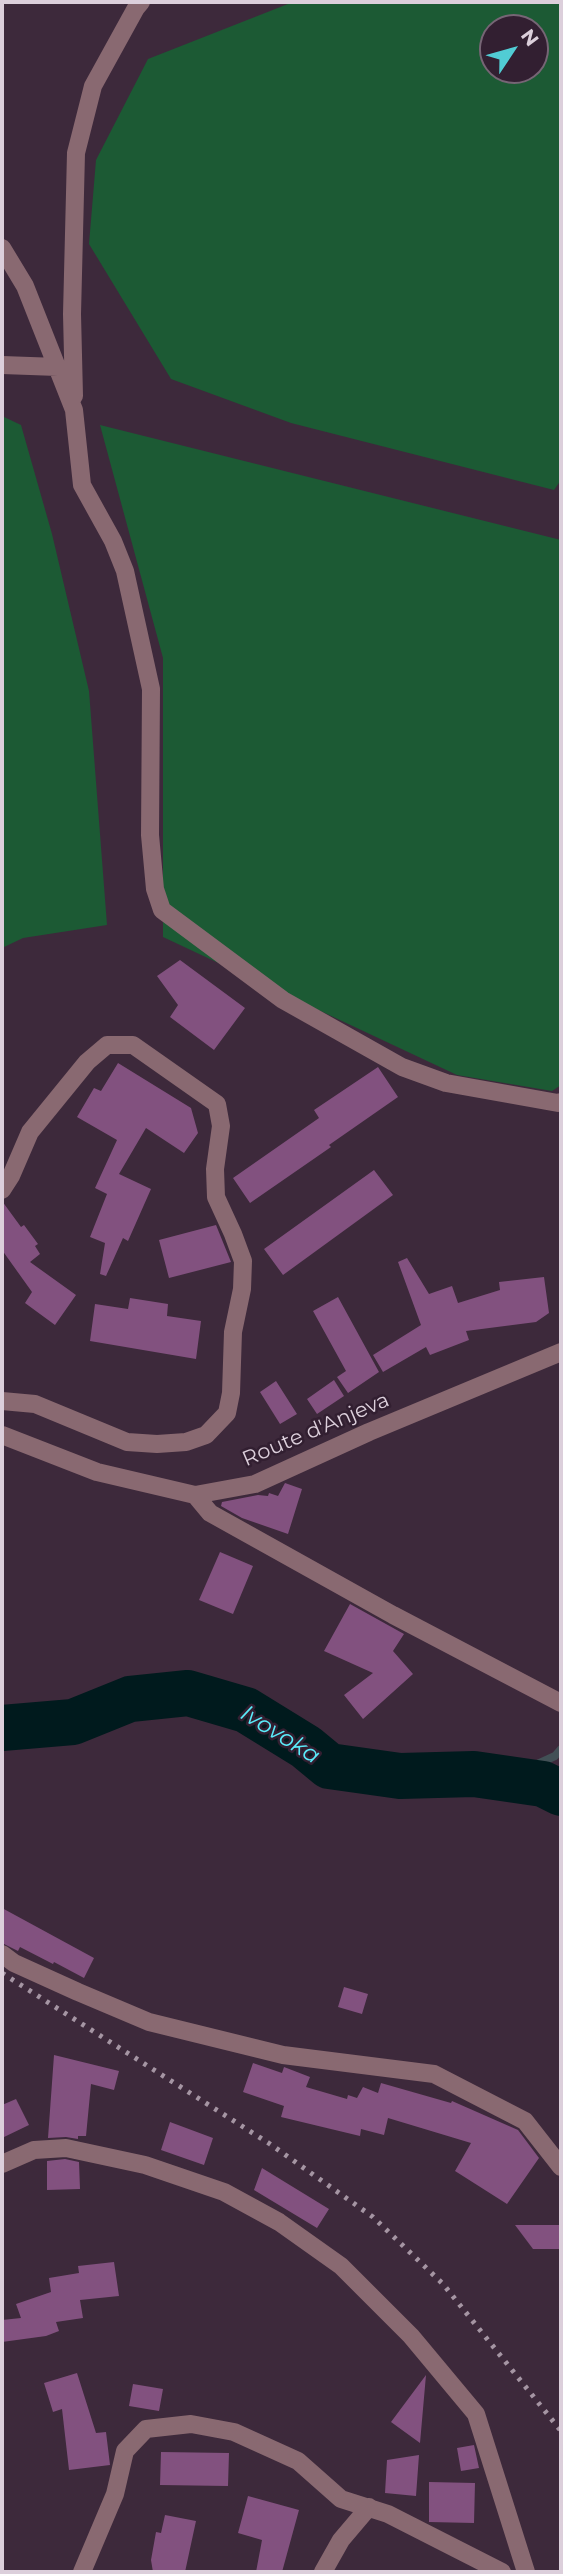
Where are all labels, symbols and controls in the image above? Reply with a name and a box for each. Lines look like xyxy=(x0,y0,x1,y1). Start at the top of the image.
north arrow xyxy=(479,14,549,84)
text: N xyxy=(516,25,544,51)
street label: Route d'Anjeva xyxy=(239,1388,393,1472)
water label: Ivovoka xyxy=(235,1700,325,1770)

